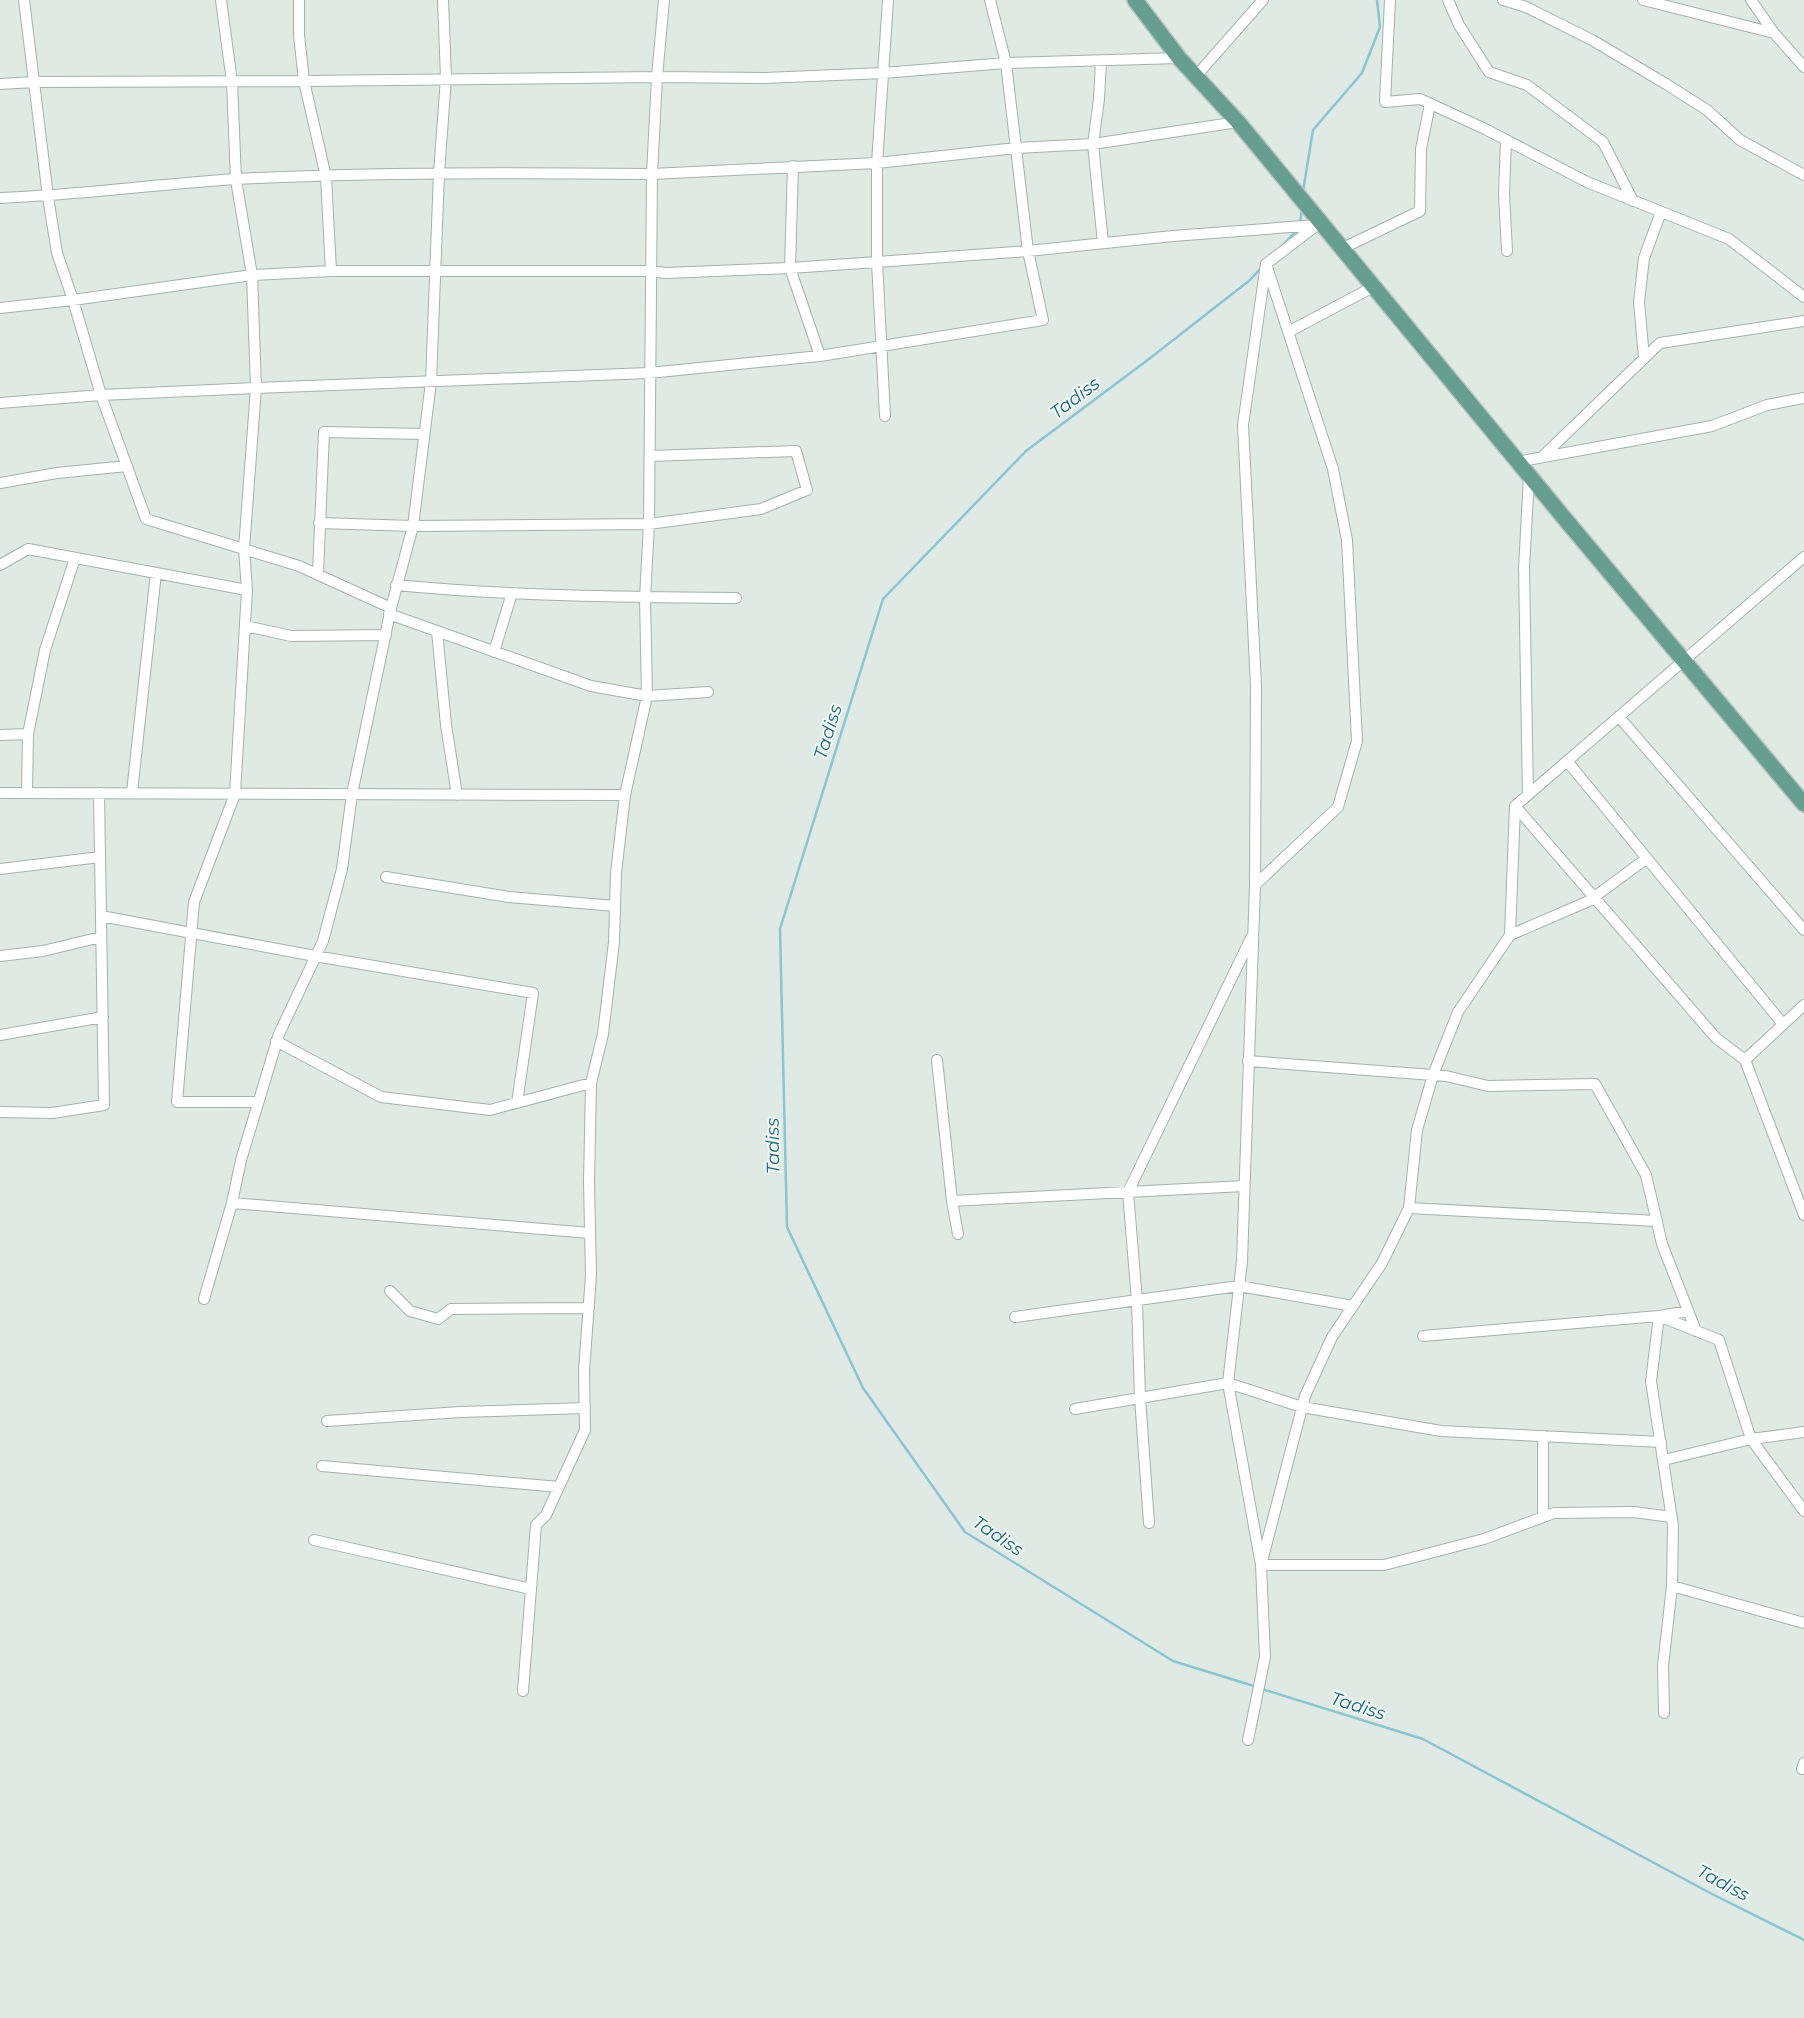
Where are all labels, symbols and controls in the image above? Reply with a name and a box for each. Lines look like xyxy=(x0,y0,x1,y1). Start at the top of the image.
water label: Tadiss xyxy=(1046,372,1104,424)
water label: Tadiss xyxy=(809,702,847,762)
water label: Tadiss xyxy=(762,1118,784,1174)
water label: Tadiss xyxy=(969,1511,1028,1561)
water label: Tadiss xyxy=(1328,1687,1388,1725)
water label: Tadiss xyxy=(1693,1860,1753,1906)

